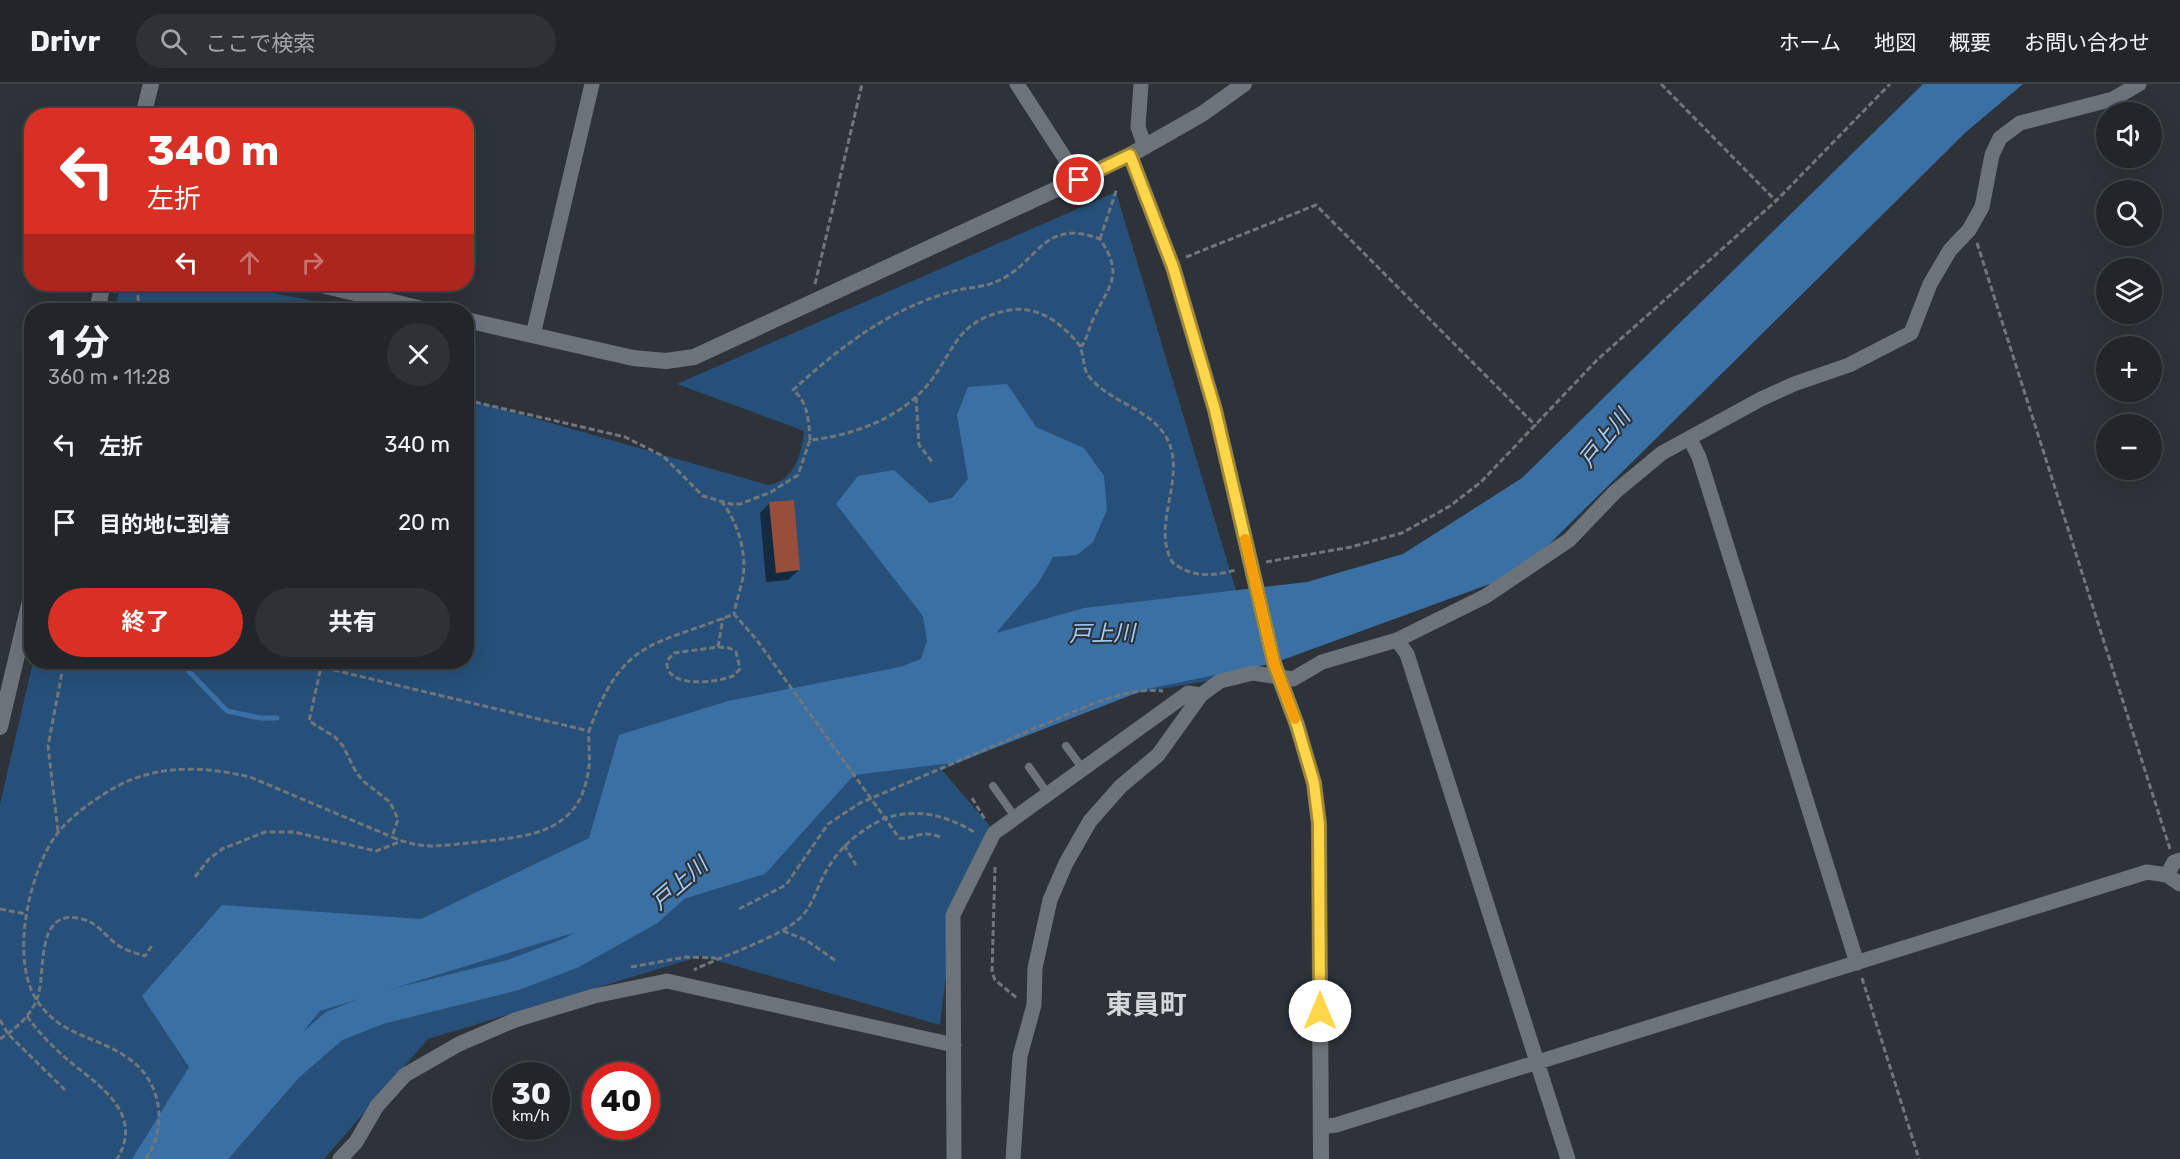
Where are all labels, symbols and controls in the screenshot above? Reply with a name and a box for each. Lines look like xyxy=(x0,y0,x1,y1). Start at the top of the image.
search box xyxy=(136,14,556,68)
text: Drivr xyxy=(30,25,100,58)
icon: search xyxy=(157,25,190,58)
text: ここで検索 xyxy=(205,30,315,57)
text: ホーム xyxy=(1779,30,1841,55)
text: 地図 xyxy=(1874,30,1916,55)
text: 概要 xyxy=(1949,30,1991,55)
text: お問い合わせ xyxy=(2024,30,2150,55)
map controls xyxy=(2096,102,2162,480)
button: sound xyxy=(2096,102,2162,168)
text: 340 m xyxy=(147,126,279,176)
icon: left xyxy=(48,132,126,210)
pin xyxy=(1053,154,1104,205)
icon: arrive xyxy=(1062,163,1095,196)
button: search xyxy=(2096,180,2162,246)
text: 左折 xyxy=(147,183,201,215)
icon: left xyxy=(170,246,203,279)
icon: ahead xyxy=(233,246,266,279)
icon: right xyxy=(296,246,329,279)
button: layers xyxy=(2096,258,2162,324)
text: 1 分 xyxy=(48,321,110,364)
button: close xyxy=(387,323,450,386)
button: + xyxy=(2096,336,2162,402)
text: 360 m · 11:28 xyxy=(48,365,171,389)
water label: 戸上川 xyxy=(1573,403,1637,472)
button: − xyxy=(2096,414,2162,480)
icon: left xyxy=(48,428,81,461)
text: 340 m xyxy=(384,431,450,458)
text: 左折 xyxy=(99,433,143,460)
icon: arrive xyxy=(48,506,81,539)
text: 20 m xyxy=(398,509,450,536)
text: 目的地に到着 xyxy=(99,511,231,538)
button: 終了 xyxy=(48,588,243,657)
button: 共有 xyxy=(255,588,450,657)
water label: 戸上川 xyxy=(1069,619,1137,648)
water label: 戸上川 xyxy=(646,850,715,915)
position arrow xyxy=(1288,979,1352,1043)
district label: 東員町 xyxy=(1106,989,1187,1021)
speed limit sign: 40 xyxy=(582,1062,660,1140)
text: 30 xyxy=(511,1076,551,1112)
text: km/h xyxy=(512,1107,550,1125)

